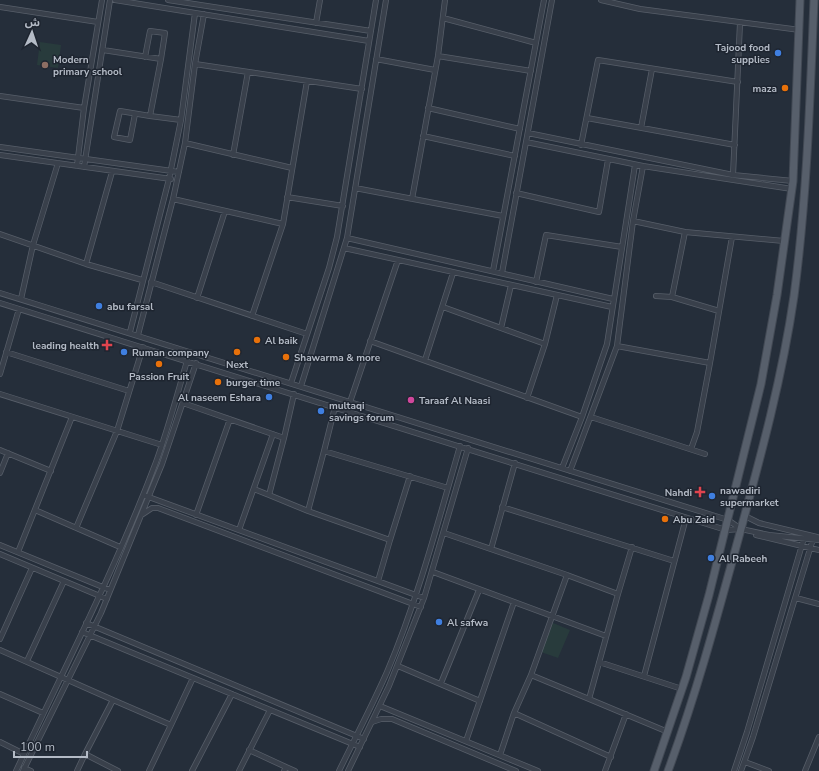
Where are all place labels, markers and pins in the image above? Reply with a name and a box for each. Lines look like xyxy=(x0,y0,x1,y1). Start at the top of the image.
place label: Tajood food supplies xyxy=(715,41,770,67)
marker: Tajood food supplies xyxy=(773,48,783,58)
place label: Modern primary school xyxy=(53,53,123,79)
marker: Modern primary school xyxy=(40,60,50,70)
place label: maza xyxy=(753,82,777,96)
marker: maza xyxy=(780,83,790,93)
place label: abu farsal xyxy=(107,300,154,314)
marker: abu farsal xyxy=(94,301,104,311)
place label: Al baik xyxy=(265,334,298,348)
marker: Al baik xyxy=(252,335,262,345)
place label: leading health xyxy=(32,339,99,353)
marker: leading health xyxy=(102,340,112,350)
place label: Ruman company xyxy=(132,346,210,360)
marker: Ruman company xyxy=(119,347,129,357)
marker: Next xyxy=(232,347,242,357)
place label: Shawarma & more xyxy=(294,351,381,365)
marker: Shawarma & more xyxy=(281,352,291,362)
place label: Next xyxy=(226,358,248,372)
marker: Passion Fruit xyxy=(154,359,164,369)
place label: Passion Fruit xyxy=(129,370,189,384)
place label: burger time xyxy=(226,376,281,390)
marker: burger time xyxy=(213,377,223,387)
place label: Al naseem Eshara xyxy=(178,391,261,405)
marker: Al naseem Eshara xyxy=(264,392,274,402)
place label: Taraaf Al Naasi xyxy=(419,394,490,408)
marker: Taraaf Al Naasi xyxy=(406,395,416,405)
place label: multaqi savings forum xyxy=(329,399,395,425)
marker: multaqi savings forum xyxy=(316,406,326,416)
place label: nawadiri supermarket xyxy=(720,484,779,510)
place label: Nahdi xyxy=(665,486,692,500)
marker: Nahdi xyxy=(695,487,705,497)
marker: nawadiri supermarket xyxy=(707,491,717,501)
place label: Abu Zaid xyxy=(673,513,715,527)
marker: Abu Zaid xyxy=(660,514,670,524)
place label: Al Rabeeh xyxy=(719,552,767,566)
marker: Al Rabeeh xyxy=(706,553,716,563)
place label: Al safwa xyxy=(447,616,488,630)
marker: Al safwa xyxy=(434,617,444,627)

